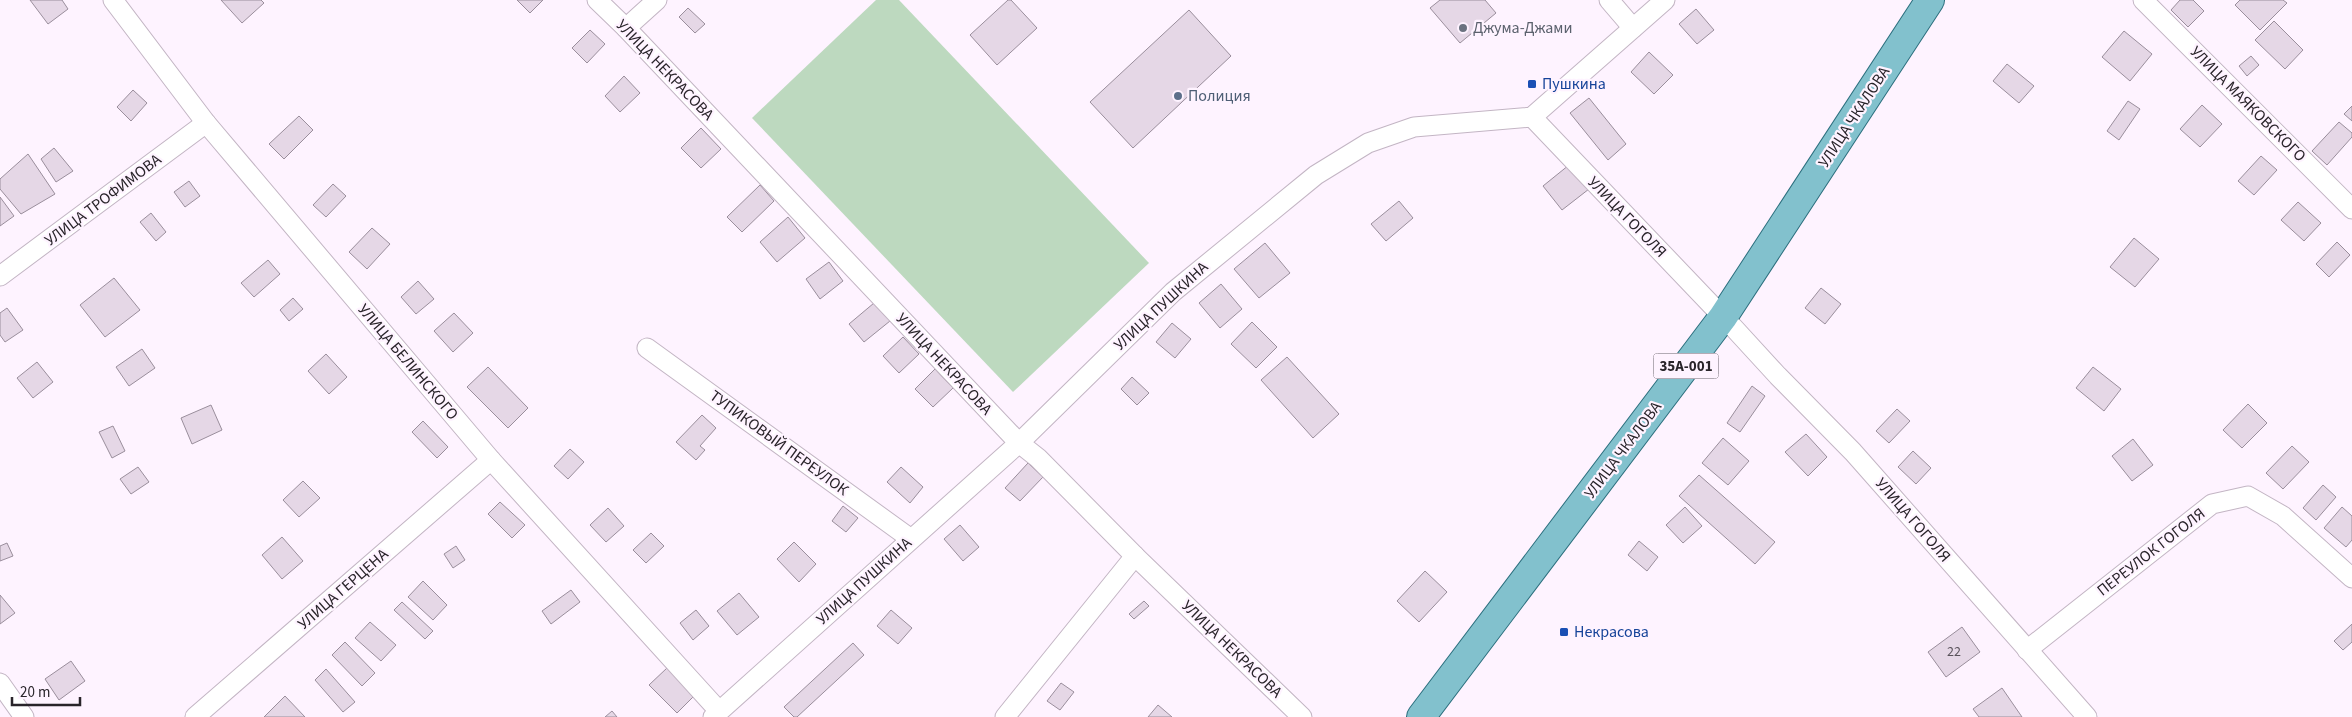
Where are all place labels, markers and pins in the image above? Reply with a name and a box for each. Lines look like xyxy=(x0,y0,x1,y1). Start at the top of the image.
place label: Джума-Джами xyxy=(1473,17,1572,39)
marker: Джума-Джами xyxy=(1457,22,1469,34)
place label: Пушкина xyxy=(1542,73,1606,95)
marker: Пушкина xyxy=(1526,78,1538,90)
place label: Полиция xyxy=(1188,85,1251,107)
marker: Полиция xyxy=(1172,90,1184,102)
place label: Некрасова xyxy=(1574,621,1649,643)
marker: Некрасова xyxy=(1558,626,1570,638)

